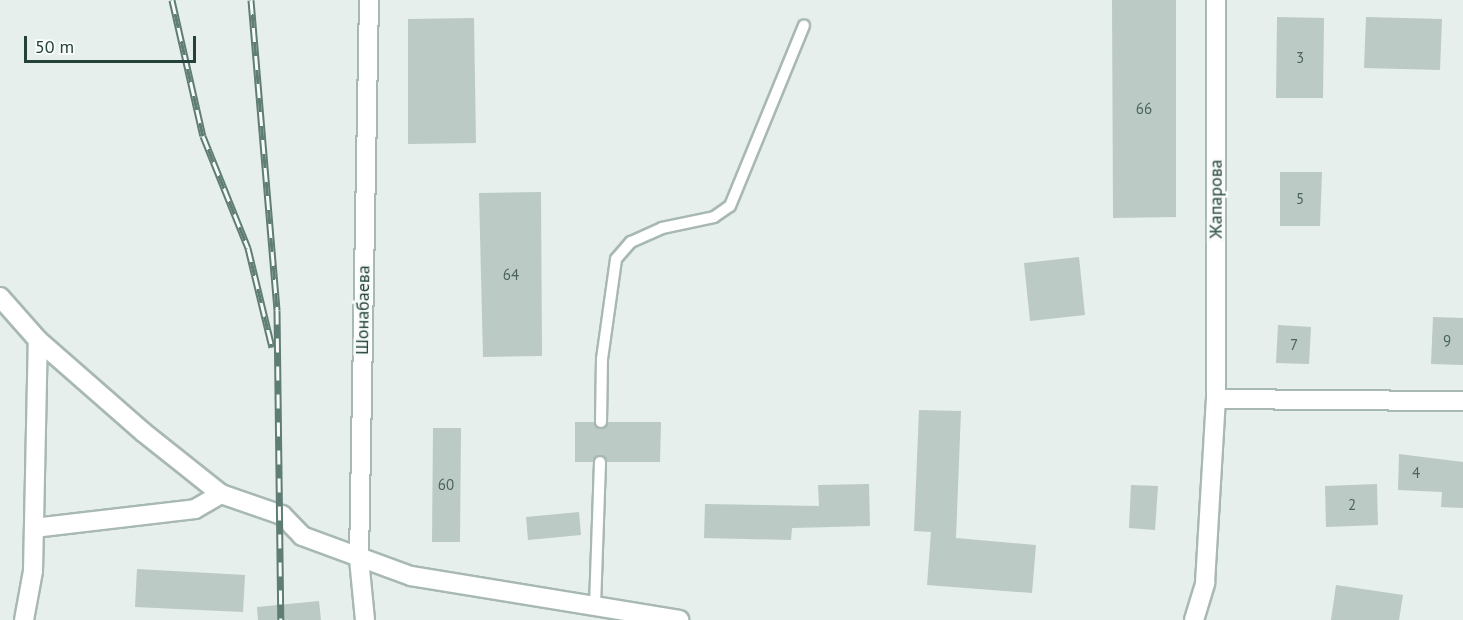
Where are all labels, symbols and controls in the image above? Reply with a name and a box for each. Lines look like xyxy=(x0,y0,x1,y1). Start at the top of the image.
scale bar xyxy=(27,24,200,62)
text: 50 m xyxy=(35,35,74,58)
house number: 3 xyxy=(1296,49,1304,67)
house number: 66 xyxy=(1136,100,1152,118)
street label: Жапарова xyxy=(1205,159,1227,239)
house number: 5 xyxy=(1296,190,1304,208)
street label: Шонабаева xyxy=(351,265,375,355)
house number: 64 xyxy=(503,266,519,284)
house number: 9 xyxy=(1443,332,1451,350)
house number: 7 xyxy=(1290,336,1298,354)
house number: 4 xyxy=(1412,464,1420,482)
house number: 60 xyxy=(438,476,454,494)
house number: 2 xyxy=(1348,496,1356,514)

